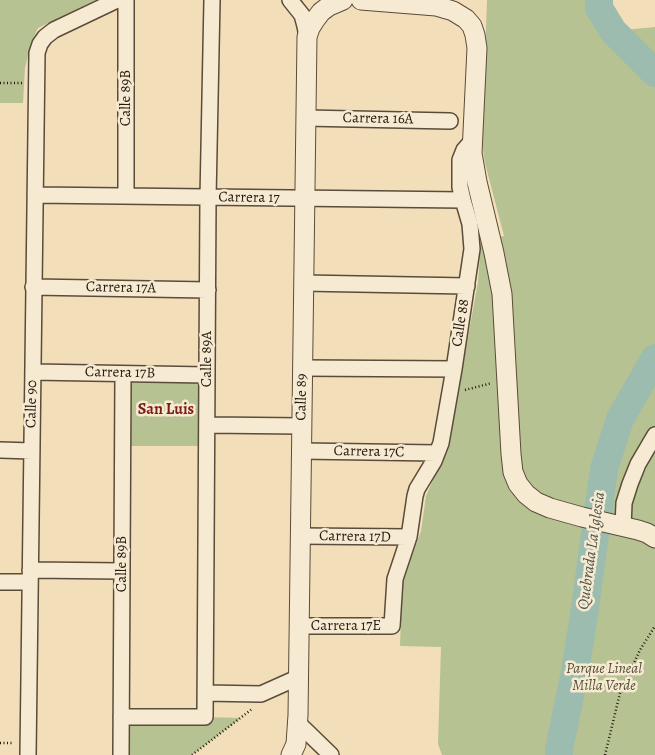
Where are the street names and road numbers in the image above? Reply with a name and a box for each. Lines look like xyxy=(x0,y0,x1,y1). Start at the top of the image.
street label: Calle 89B xyxy=(117,70,135,126)
street label: Carrera 16A xyxy=(342,109,414,129)
street label: Carrera 17 xyxy=(218,188,280,208)
street label: Carrera 17A xyxy=(86,278,156,298)
street label: Calle 88 xyxy=(448,298,474,348)
street label: Calle 89A xyxy=(198,331,216,387)
street label: Carrera 17B xyxy=(85,363,155,383)
street label: Calle 89 xyxy=(293,373,311,421)
street label: Calle 90 xyxy=(23,380,41,428)
street label: Carrera 17C xyxy=(333,442,405,462)
street label: Carrera 17D xyxy=(319,527,391,547)
street label: Calle 89B xyxy=(113,536,131,592)
street label: Carrera 17E xyxy=(311,617,381,635)

